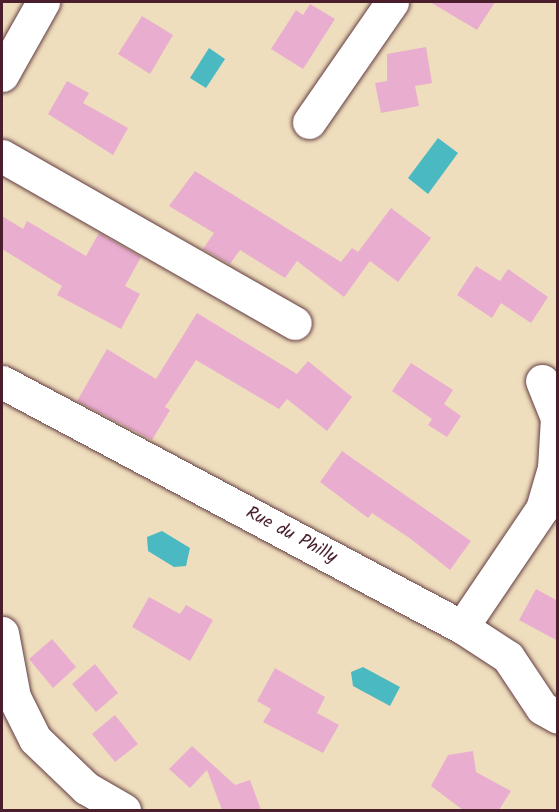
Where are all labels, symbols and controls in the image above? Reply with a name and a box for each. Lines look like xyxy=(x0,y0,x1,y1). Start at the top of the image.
street label: Rue du Philly xyxy=(242,503,340,569)

